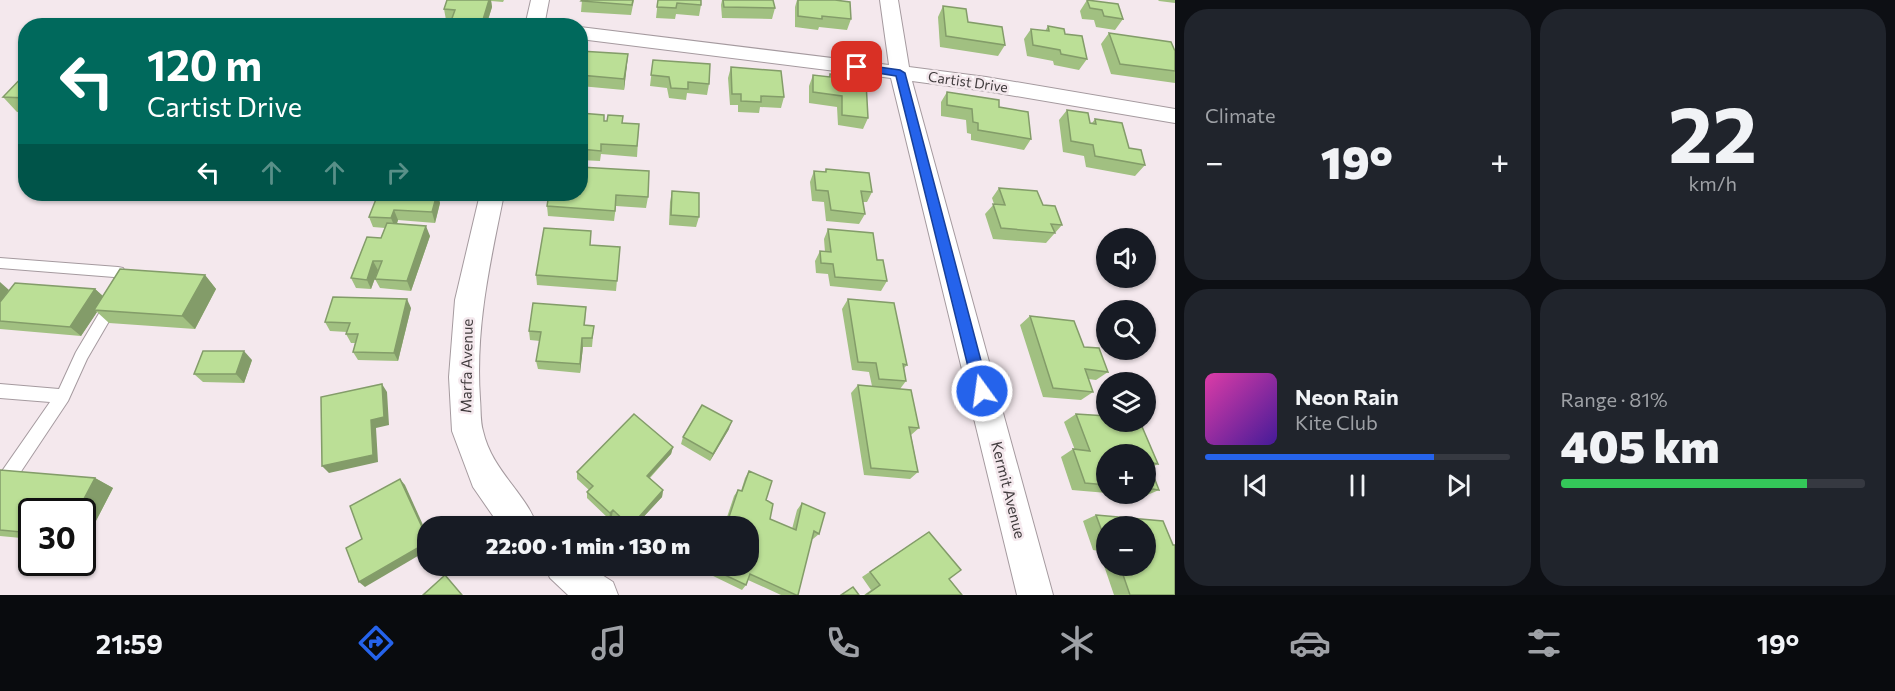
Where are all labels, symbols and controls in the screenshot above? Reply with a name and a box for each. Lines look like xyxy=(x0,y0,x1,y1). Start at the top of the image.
text: 120 m xyxy=(147,38,262,90)
pin xyxy=(831,41,882,92)
icon: left xyxy=(48,42,126,120)
icon: arrive xyxy=(840,50,873,83)
street label: Cartist Drive xyxy=(927,67,1009,96)
text: 22 xyxy=(1668,84,1757,179)
text: Cartist Drive xyxy=(147,90,302,123)
text: Climate xyxy=(1205,103,1275,127)
text: 19° xyxy=(1321,133,1393,188)
text: − xyxy=(1205,140,1224,181)
text: + xyxy=(1490,140,1510,181)
icon: left xyxy=(192,156,225,189)
icon: ahead xyxy=(255,156,288,189)
icon: ahead xyxy=(318,156,351,189)
icon: right xyxy=(381,156,414,189)
text: km/h xyxy=(1688,171,1737,195)
map controls xyxy=(1096,228,1156,576)
button: sound xyxy=(1096,228,1156,288)
button: search xyxy=(1096,300,1156,360)
street label: Marfa Avenue xyxy=(456,318,476,413)
position arrow xyxy=(950,359,1014,423)
button: layers xyxy=(1096,372,1156,432)
text: Neon Rain xyxy=(1295,383,1399,410)
text: Range · 81% xyxy=(1561,387,1668,411)
text: Kite Club xyxy=(1295,410,1378,434)
text: 405 km xyxy=(1561,417,1720,472)
street label: Kermit Avenue xyxy=(988,439,1030,540)
button: + xyxy=(1096,444,1156,504)
icon: previous xyxy=(1239,469,1272,502)
icon: pause xyxy=(1341,469,1374,502)
icon: next xyxy=(1442,469,1475,502)
speed limit sign: 30 xyxy=(18,498,96,576)
button: − xyxy=(1096,516,1156,576)
text: 22:00 · 1 min · 130 m xyxy=(486,532,690,559)
icon: directions xyxy=(355,622,397,664)
icon: music xyxy=(588,622,630,664)
icon: phone xyxy=(822,622,864,664)
icon: climate xyxy=(1056,622,1098,664)
icon: car xyxy=(1289,622,1331,664)
icon: filters xyxy=(1523,622,1565,664)
text: 21:59 xyxy=(96,627,163,660)
text: 19° xyxy=(1757,627,1799,660)

